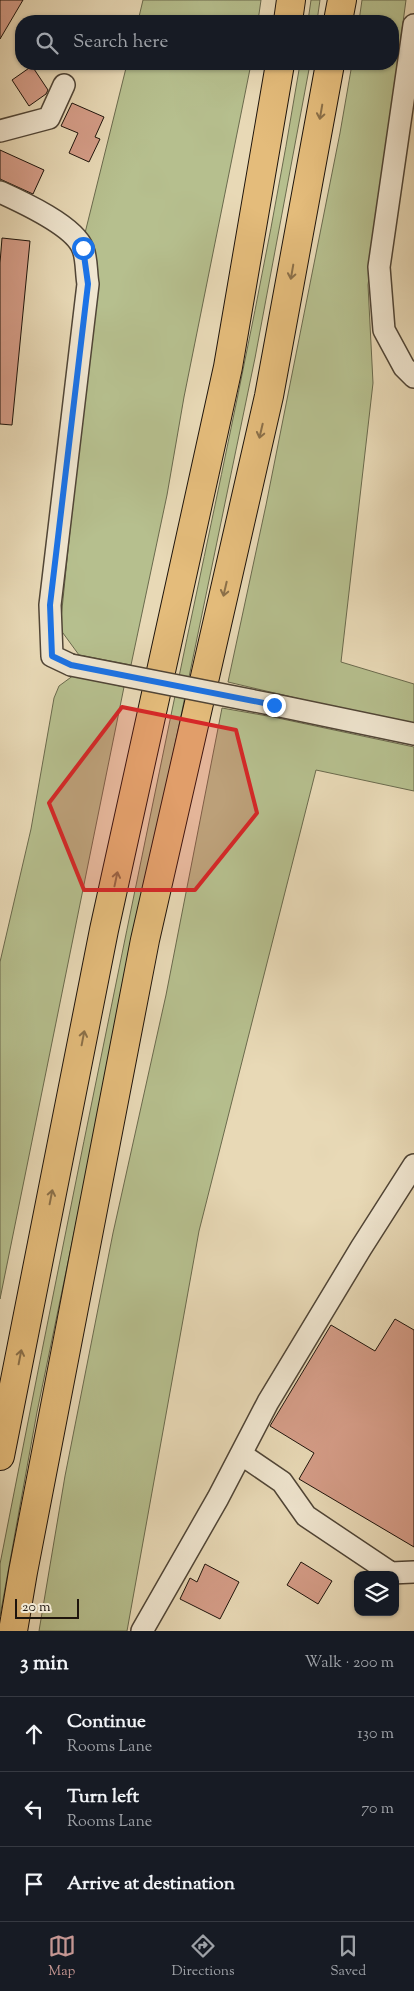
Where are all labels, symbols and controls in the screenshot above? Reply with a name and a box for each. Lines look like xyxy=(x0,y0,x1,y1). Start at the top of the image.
search box xyxy=(15,15,399,70)
icon: search xyxy=(33,29,61,57)
text: Search here xyxy=(73,29,168,56)
one-way arrow xyxy=(316,103,325,119)
route start xyxy=(72,237,95,260)
one-way arrow xyxy=(286,263,296,279)
one-way arrow xyxy=(256,423,265,439)
one-way arrow xyxy=(220,581,229,597)
route end xyxy=(263,694,286,717)
one-way arrow xyxy=(112,871,121,887)
one-way arrow xyxy=(79,1031,88,1047)
one-way arrow xyxy=(47,1190,57,1206)
one-way arrow xyxy=(15,1349,25,1365)
map controls xyxy=(354,1571,399,1616)
button: layers xyxy=(354,1571,399,1616)
scale bar xyxy=(15,1596,79,1619)
text: 20 m xyxy=(22,1598,51,1618)
text: 3 min xyxy=(20,1649,69,1679)
text: Walk · 200 m xyxy=(305,1652,394,1675)
text: Continue xyxy=(67,1709,146,1736)
icon: ahead xyxy=(20,1720,48,1748)
text: 130 m xyxy=(357,1723,394,1746)
text: Rooms Lane xyxy=(67,1736,152,1759)
text: Turn left xyxy=(67,1784,139,1811)
icon: left xyxy=(20,1795,48,1823)
text: 70 m xyxy=(361,1798,394,1821)
text: Rooms Lane xyxy=(67,1811,152,1834)
icon: arrive xyxy=(20,1870,48,1898)
text: Arrive at destination xyxy=(67,1871,235,1898)
tab: Map xyxy=(48,1932,76,1982)
tab: Directions xyxy=(171,1932,235,1982)
tab: Saved xyxy=(330,1932,366,1982)

